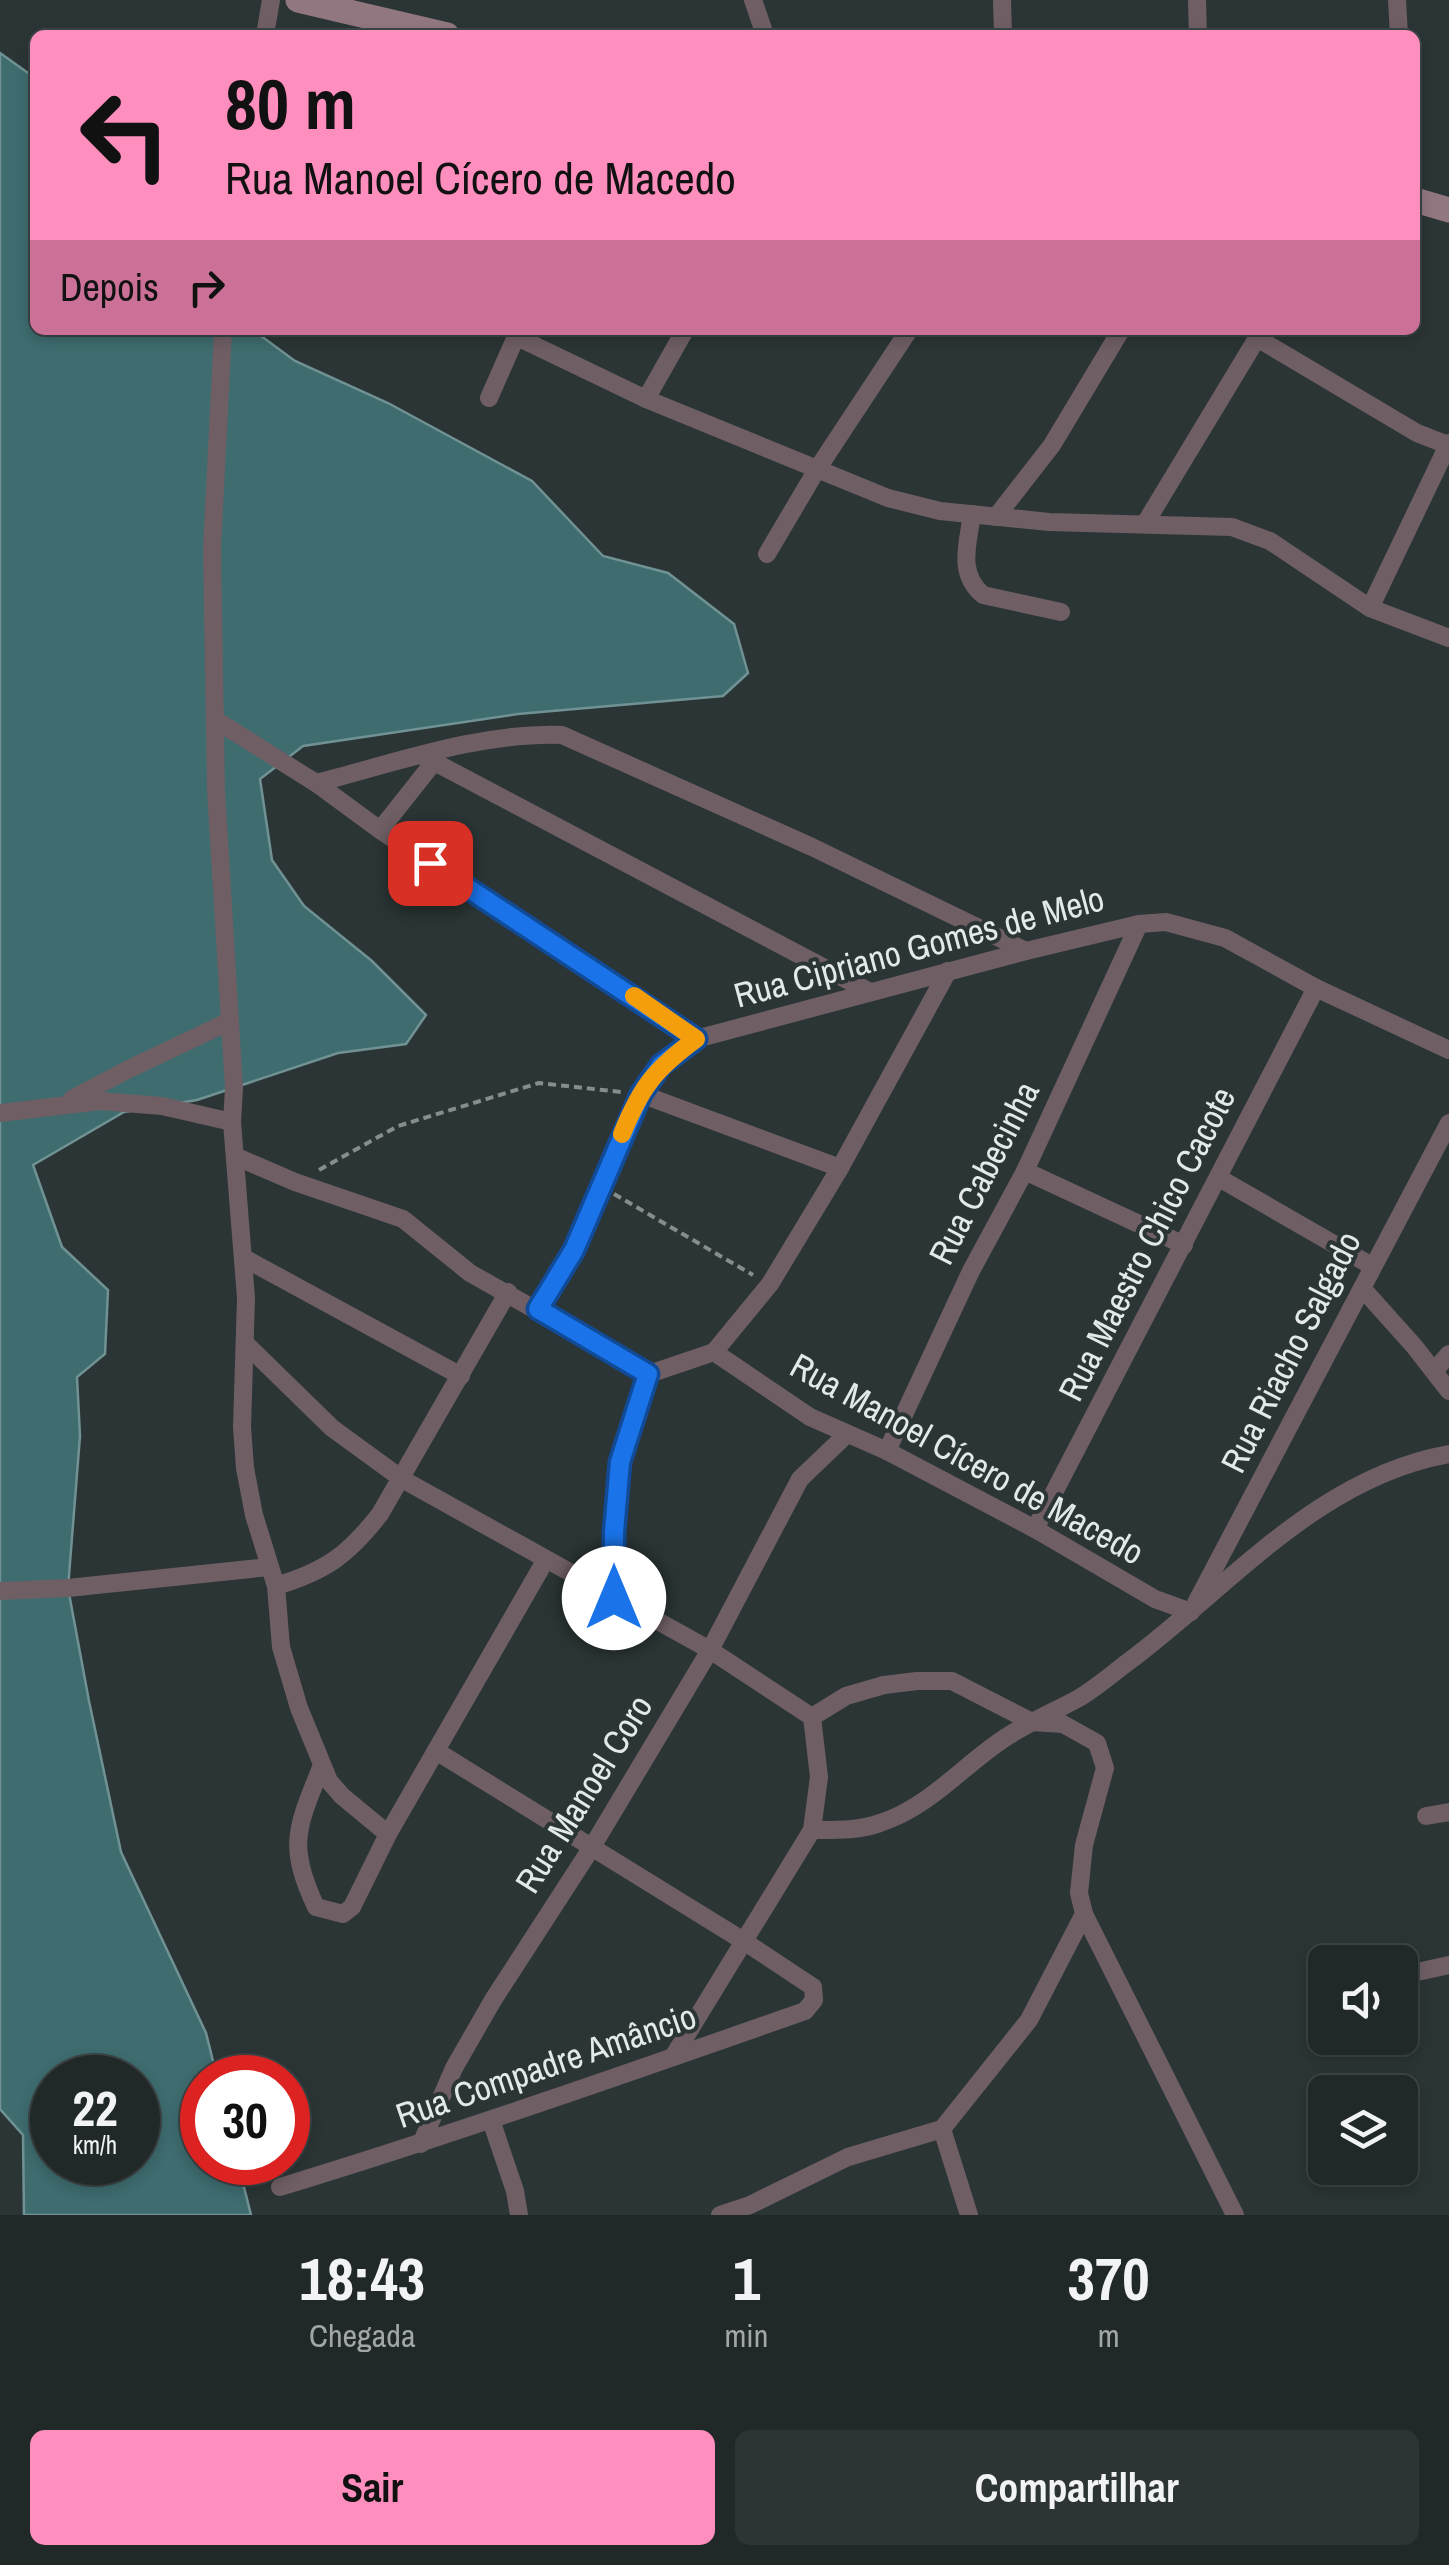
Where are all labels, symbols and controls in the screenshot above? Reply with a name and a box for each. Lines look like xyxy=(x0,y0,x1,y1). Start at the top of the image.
text: 80 m xyxy=(225,57,356,151)
icon: left xyxy=(60,70,190,200)
text: Rua Manoel Cícero de Macedo xyxy=(225,147,736,208)
icon: right xyxy=(179,260,234,315)
text: Depois xyxy=(60,262,159,313)
pin xyxy=(388,821,473,906)
icon: arrive xyxy=(403,836,458,891)
street label: Rua Cipriano Gomes de Melo xyxy=(729,874,1109,1019)
street label: Rua Cabecinha xyxy=(917,1073,1050,1272)
street label: Rua Maestro Chico Cacote xyxy=(1047,1079,1246,1409)
street label: Rua Riacho Salgado xyxy=(1209,1223,1372,1480)
street label: Rua Manoel Cícero de Macedo xyxy=(782,1342,1152,1575)
position arrow xyxy=(562,1546,666,1650)
street label: Rua Manoel Coro xyxy=(504,1686,663,1902)
map controls xyxy=(1308,1945,1418,2185)
button: sound xyxy=(1308,1945,1418,2055)
street label: Rua Compadre Amâncio xyxy=(390,1992,702,2139)
speed limit sign: 30 xyxy=(180,2055,310,2185)
text: 22 xyxy=(72,2074,118,2142)
button: layers xyxy=(1308,2075,1418,2185)
text: km/h xyxy=(73,2128,117,2162)
text: 18:43 xyxy=(299,2238,425,2319)
text: 1 xyxy=(733,2238,760,2319)
text: 370 xyxy=(1068,2238,1150,2319)
text: Chegada xyxy=(309,2314,415,2357)
text: min xyxy=(724,2314,768,2357)
text: m xyxy=(1098,2314,1120,2357)
button: Sair xyxy=(30,2430,715,2545)
button: Compartilhar xyxy=(735,2430,1419,2545)

